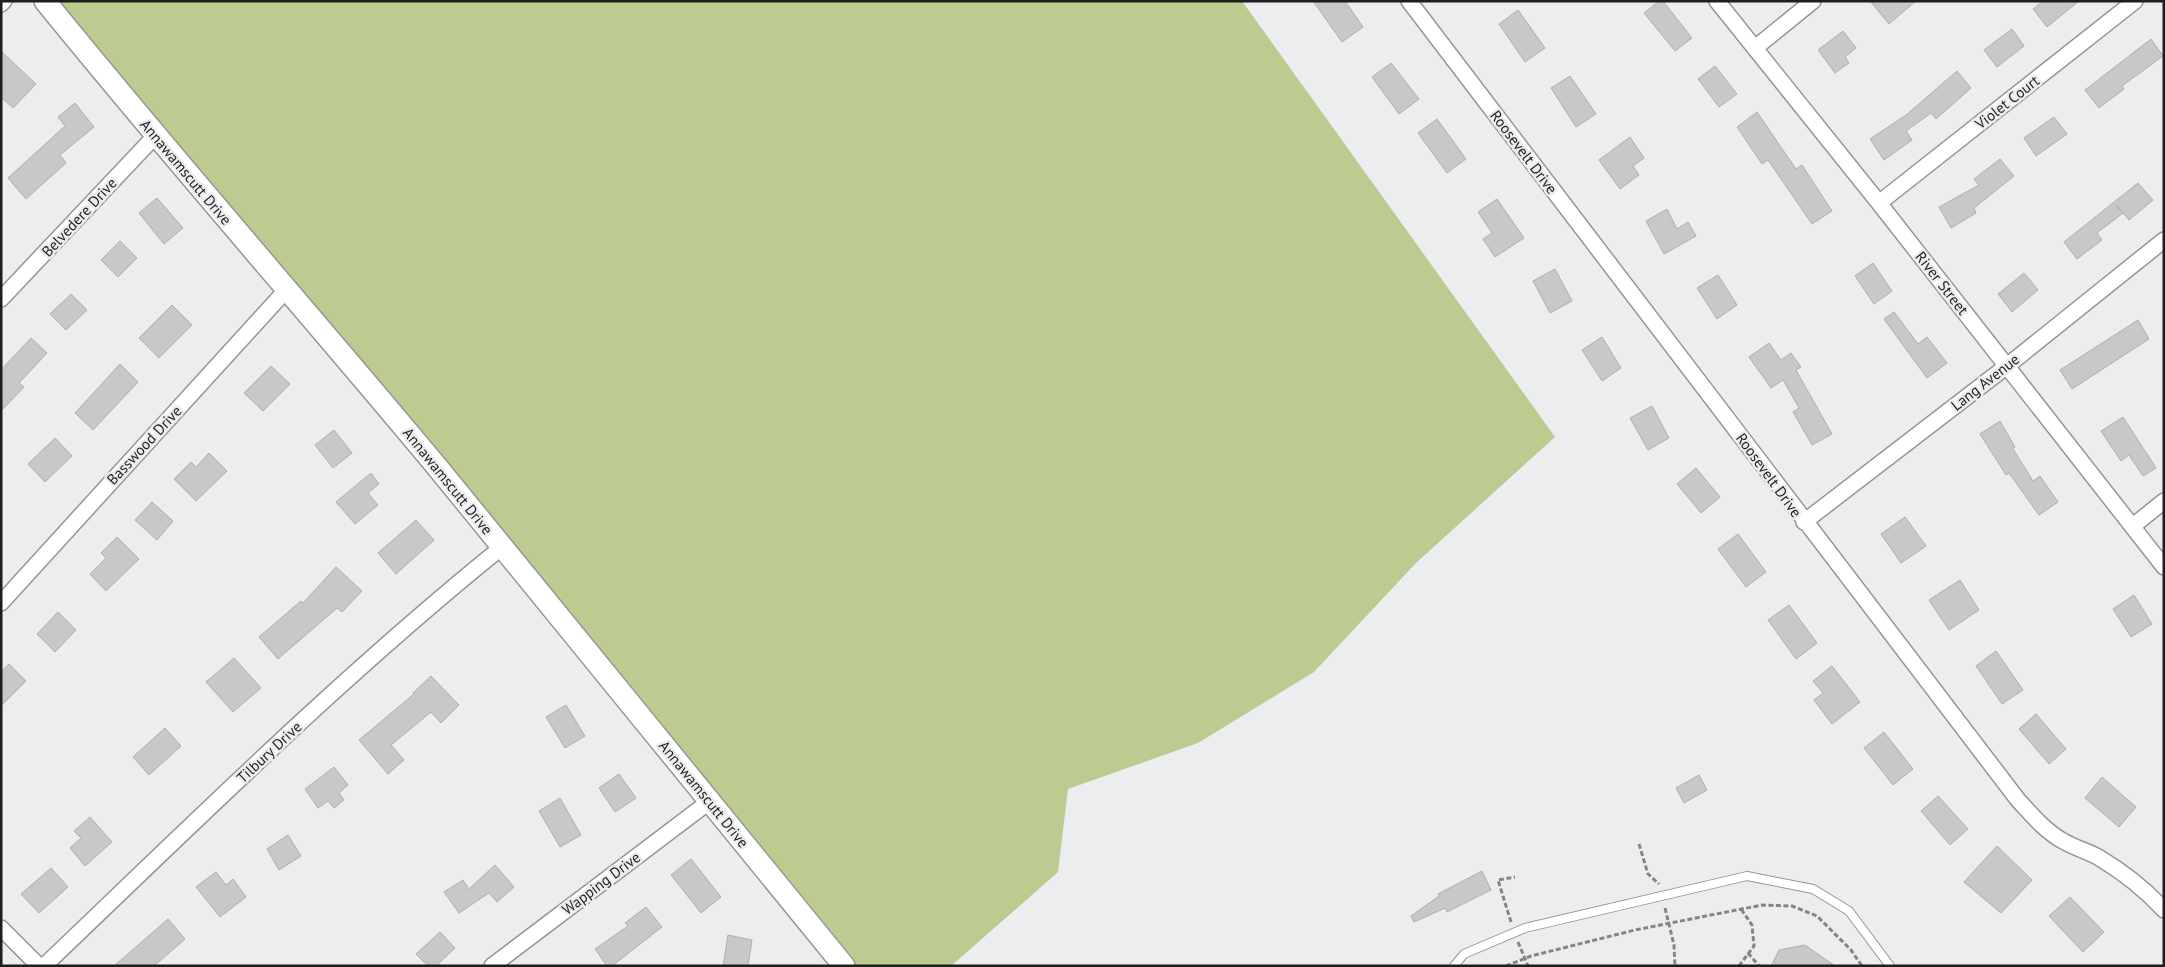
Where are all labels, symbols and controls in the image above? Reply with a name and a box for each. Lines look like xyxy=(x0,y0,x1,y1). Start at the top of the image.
street label: Violet Court xyxy=(1970,71,2043,134)
street label: Roosevelt Drive xyxy=(1486,106,1562,198)
street label: Annawamscutt Drive xyxy=(136,115,236,229)
street label: Belvedere Drive xyxy=(37,173,121,261)
street label: River Street xyxy=(1911,248,1973,318)
street label: Lang Avenue xyxy=(1947,349,2023,415)
street label: Basswood Drive xyxy=(102,401,186,489)
street label: Annawamscutt Drive xyxy=(399,424,497,538)
street label: Roosevelt Drive xyxy=(1732,429,1806,521)
street label: Tilbury Drive xyxy=(233,717,305,787)
street label: Annawamscutt Drive xyxy=(655,737,753,851)
street label: Wapping Drive xyxy=(558,847,644,919)

